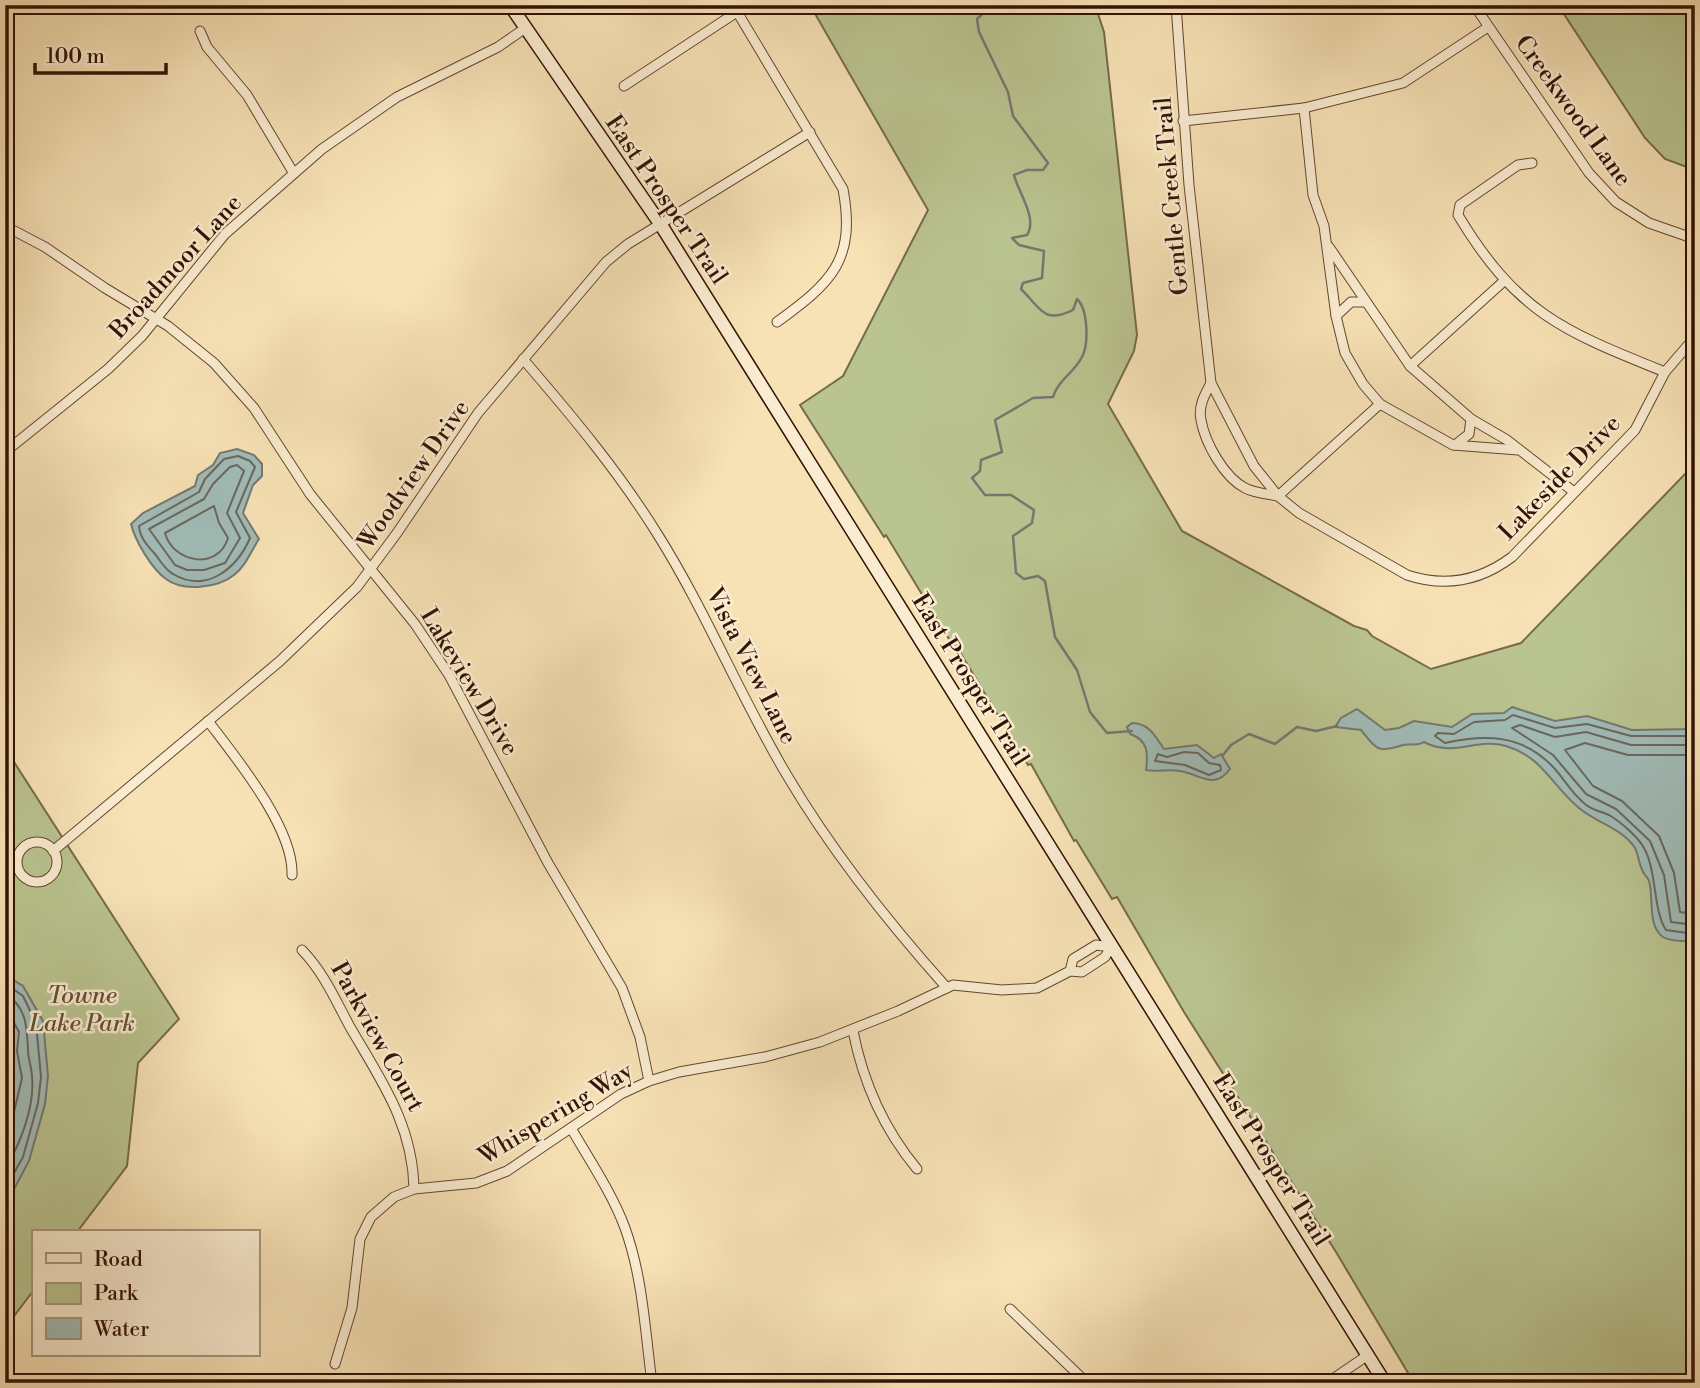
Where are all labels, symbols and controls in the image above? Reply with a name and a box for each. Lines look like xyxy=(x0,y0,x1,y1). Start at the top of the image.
street label: Creekwood Lane xyxy=(1508,29,1638,193)
scale bar xyxy=(35,32,166,76)
text: 100 m xyxy=(46,44,105,70)
street label: Gentle Creek Trail xyxy=(1148,96,1196,296)
street label: East Prosper Trail xyxy=(598,110,734,290)
street label: Broadmoor Lane xyxy=(103,189,249,346)
street label: Woodview Drive xyxy=(351,394,477,556)
street label: Lakeside Drive xyxy=(1493,409,1627,547)
street label: Vista View Lane xyxy=(698,582,803,749)
street label: East Prosper Trail xyxy=(905,588,1035,772)
street label: Lakeview Drive xyxy=(413,603,525,761)
street label: Parkview Court xyxy=(324,957,431,1118)
park label: Towne Lake Park xyxy=(28,981,135,1039)
street label: Whispering Way xyxy=(473,1056,639,1172)
street label: East Prosper Trail xyxy=(1206,1068,1336,1252)
legend xyxy=(32,1230,259,1356)
text: Road xyxy=(94,1247,143,1273)
text: Park xyxy=(94,1281,139,1307)
text: Water xyxy=(93,1317,149,1343)

